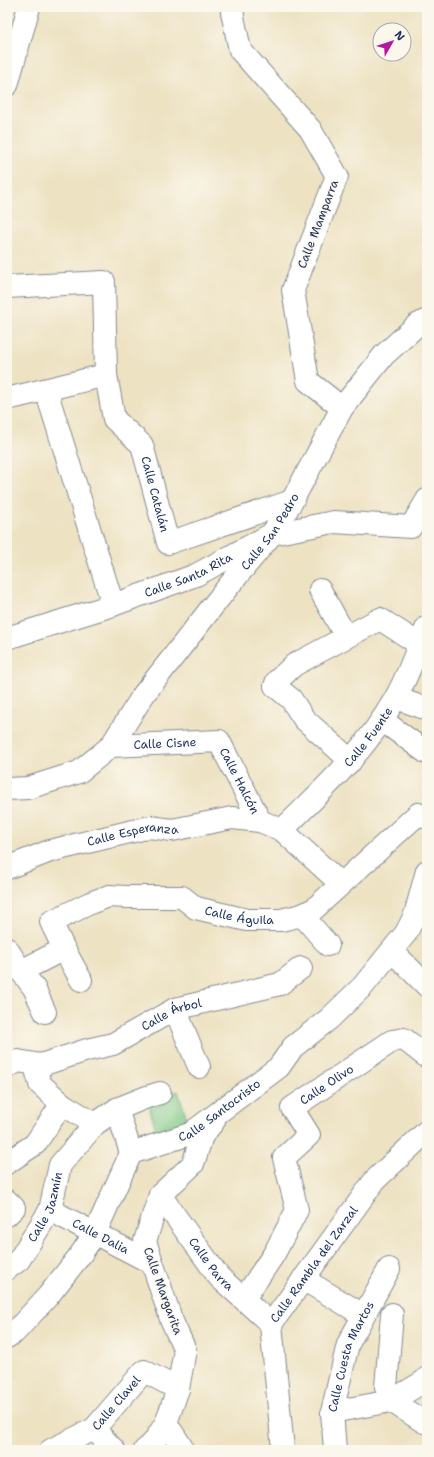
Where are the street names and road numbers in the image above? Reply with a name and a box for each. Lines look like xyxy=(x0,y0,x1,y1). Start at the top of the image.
street label: Calle Mamparra xyxy=(294,177,342,271)
street label: Calle Catalán xyxy=(137,454,173,534)
street label: Calle San Pedro xyxy=(237,490,303,573)
street label: Calle Santa Rita xyxy=(142,549,235,601)
street label: Calle Fuente xyxy=(340,704,396,770)
street label: Calle Cisne xyxy=(133,734,197,753)
street label: Calle Halcón xyxy=(216,745,263,817)
street label: Calle Esperanza xyxy=(85,819,180,850)
street label: Calle Águila xyxy=(203,902,274,928)
street label: Calle Árbol xyxy=(138,995,203,1034)
street label: Calle Olivo xyxy=(297,1061,357,1109)
street label: Calle Santocristo xyxy=(176,1076,264,1145)
street label: Calle Jazmín xyxy=(24,1171,66,1245)
street label: Calle Rambla del Zarzal xyxy=(266,1203,362,1326)
street label: Calle Dalia xyxy=(69,1215,132,1258)
street label: Calle Parra xyxy=(185,1234,237,1295)
street label: Calle Margarita xyxy=(140,1245,186,1338)
street label: Calle Cuesta Martos xyxy=(324,1298,378,1414)
street label: Calle Clavel xyxy=(88,1372,145,1434)

